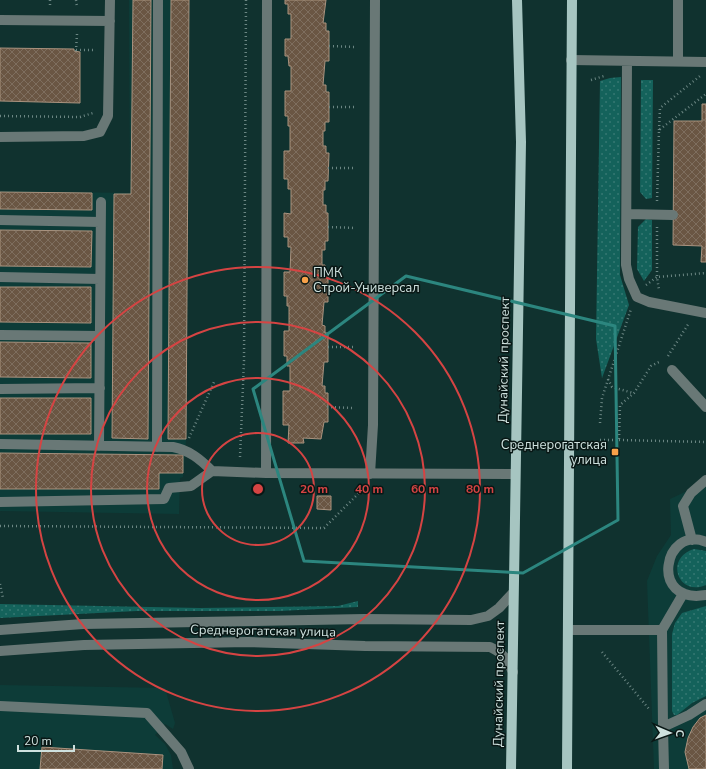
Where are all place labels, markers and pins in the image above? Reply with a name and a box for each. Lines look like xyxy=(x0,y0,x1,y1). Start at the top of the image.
place label: ПМК Строй-Универсал xyxy=(313,264,420,297)
marker: ПМК Строй-Универсал xyxy=(300,275,310,285)
place label: Среднерогатская улица xyxy=(501,436,607,469)
marker: Среднерогатская улица xyxy=(610,447,620,457)
centre of rings xyxy=(251,482,265,496)

